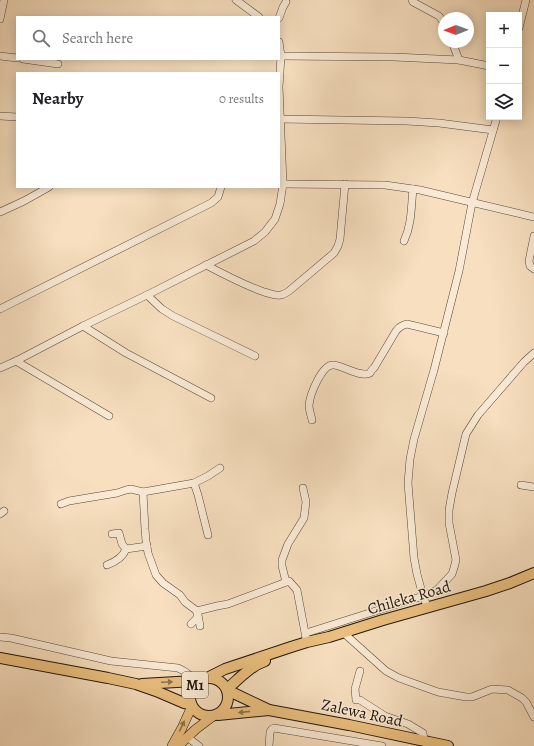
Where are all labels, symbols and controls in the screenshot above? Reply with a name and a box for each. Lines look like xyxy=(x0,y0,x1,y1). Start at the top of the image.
north arrow xyxy=(438,12,474,48)
map controls xyxy=(486,12,522,120)
button: + xyxy=(486,12,522,48)
search box xyxy=(16,16,280,60)
icon: search xyxy=(30,27,52,49)
text: Search here xyxy=(62,28,133,48)
button: − xyxy=(486,48,522,84)
button: layers xyxy=(486,84,522,120)
text: Nearby xyxy=(32,87,83,110)
text: 0 results xyxy=(219,90,264,107)
street label: Chileka Road xyxy=(365,576,454,620)
road number: M1 xyxy=(182,672,208,698)
one-way arrow xyxy=(161,679,173,686)
street label: Zalewa Road xyxy=(319,694,405,732)
one-way arrow xyxy=(237,709,250,715)
one-way arrow xyxy=(179,720,185,732)

